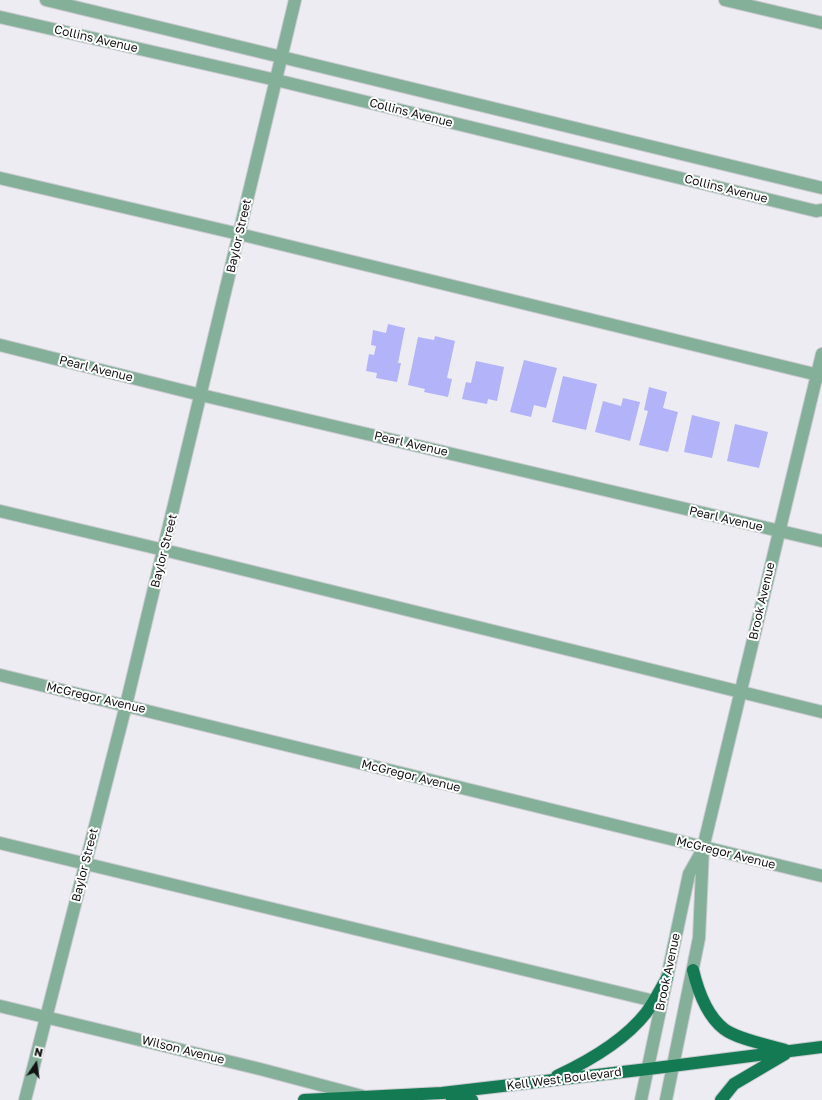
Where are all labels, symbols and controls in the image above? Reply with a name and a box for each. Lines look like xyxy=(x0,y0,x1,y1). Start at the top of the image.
street label: Collins Avenue xyxy=(53,22,139,56)
street label: Collins Avenue xyxy=(368,96,454,130)
street label: Collins Avenue xyxy=(683,172,769,206)
street label: Baylor Street xyxy=(224,198,254,274)
street label: Pearl Avenue xyxy=(58,353,134,385)
street label: Pearl Avenue xyxy=(373,429,449,459)
street label: Pearl Avenue xyxy=(688,504,764,534)
street label: Baylor Street xyxy=(148,513,180,589)
street label: Brook Avenue xyxy=(746,561,778,641)
street label: McGregor Avenue xyxy=(45,680,147,716)
street label: McGregor Avenue xyxy=(360,757,462,795)
street label: Baylor Street xyxy=(69,827,101,903)
street label: McGregor Avenue xyxy=(675,834,777,872)
street label: Brook Avenue xyxy=(653,932,683,1012)
street label: Wilson Avenue xyxy=(140,1033,226,1067)
north arrow xyxy=(16,1044,56,1084)
text: N xyxy=(33,1045,44,1059)
street label: Kell West Boulevard xyxy=(506,1065,622,1093)

